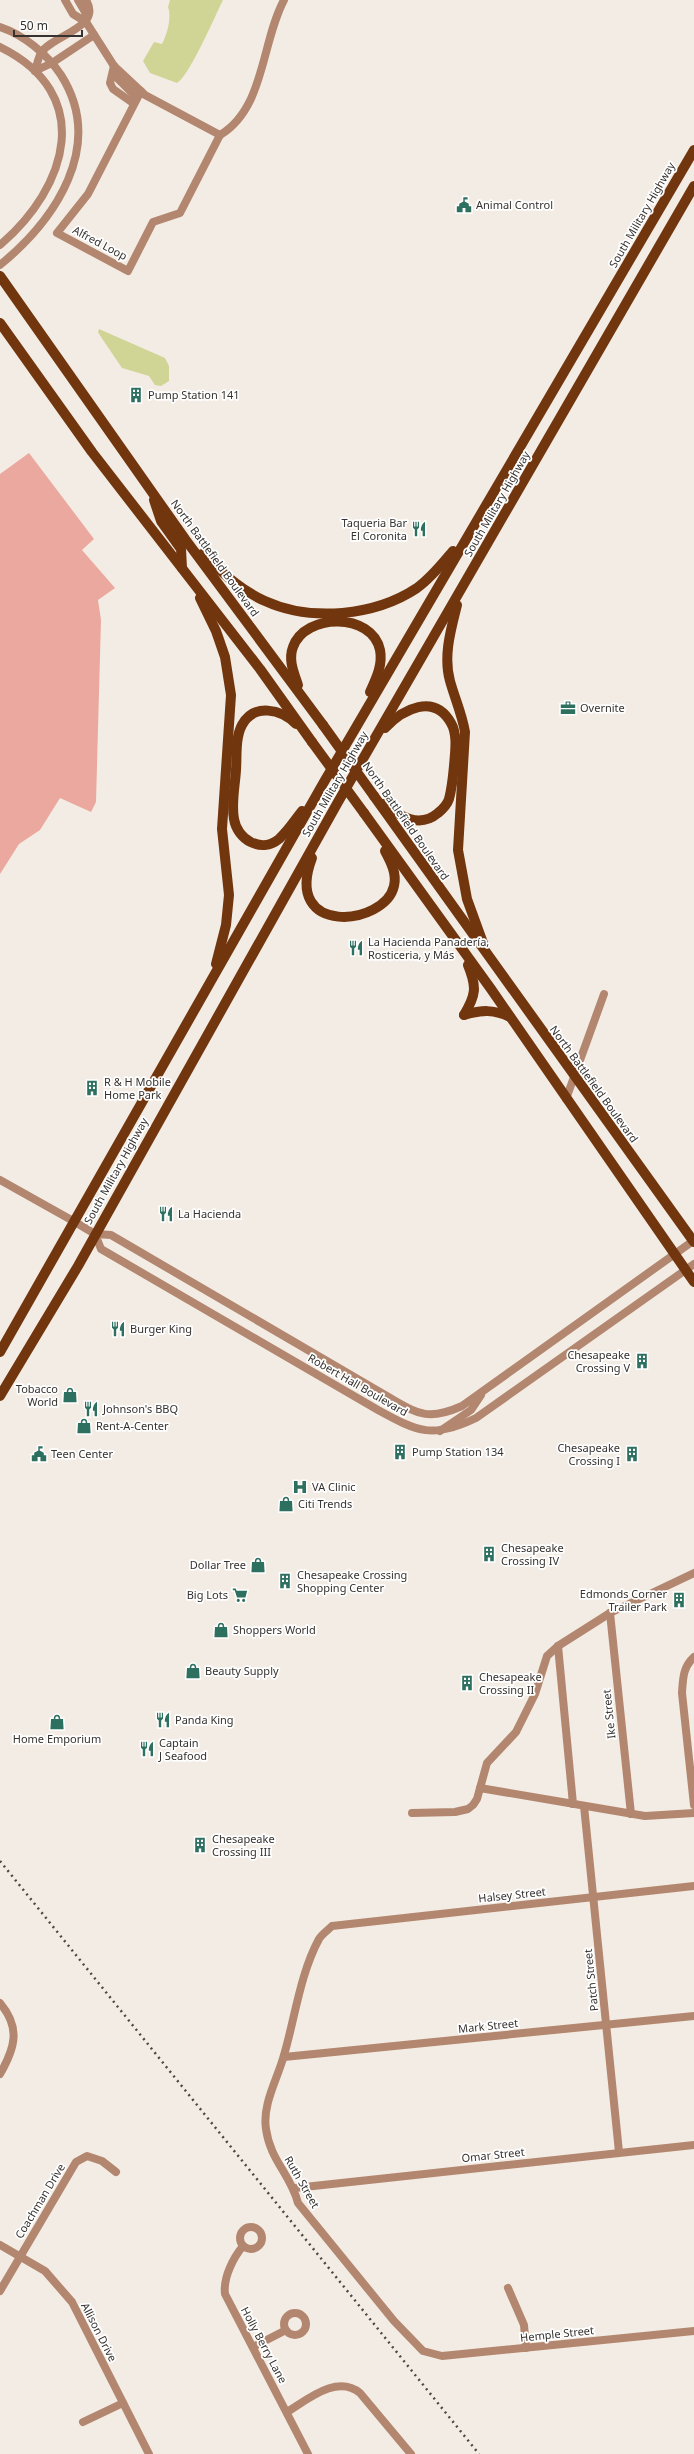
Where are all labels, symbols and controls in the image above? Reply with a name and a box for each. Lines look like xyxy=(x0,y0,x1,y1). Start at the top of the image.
scale bar xyxy=(14,12,82,38)
text: 50 m xyxy=(20,17,48,34)
street label: South Military Highway xyxy=(605,159,678,270)
public building icon: Animal Control xyxy=(455,196,473,214)
place label: Animal Control xyxy=(476,197,553,212)
street label: Alfred Loop xyxy=(70,222,130,263)
building icon: Pump Station 141 xyxy=(127,386,145,404)
place label: Pump Station 141 xyxy=(148,387,240,402)
street label: South Military Highway xyxy=(460,448,533,559)
street label: North Battlefield Boulevard xyxy=(168,496,263,619)
place label: Taqueria Bar El Coronita xyxy=(342,515,407,543)
restaurant icon: Taqueria Bar El Coronita xyxy=(410,520,428,538)
office icon: Overnite xyxy=(559,699,577,717)
place label: Overnite xyxy=(580,700,625,715)
street label: South Military Highway xyxy=(298,728,371,839)
street label: North Battlefield Boulevard xyxy=(360,759,453,883)
place label: La Hacienda Panadería, Rosticeria, y Más xyxy=(368,934,489,962)
restaurant icon: La Hacienda Panadería, Rosticeria, y Más xyxy=(347,939,365,957)
street label: North Battlefield Boulevard xyxy=(547,1022,642,1145)
place label: R & H Mobile Home Park xyxy=(104,1074,171,1102)
building icon: R & H Mobile Home Park xyxy=(83,1079,101,1097)
street label: South Military Highway xyxy=(80,1114,151,1227)
restaurant icon: La Hacienda xyxy=(157,1205,175,1223)
place label: La Hacienda xyxy=(178,1206,241,1221)
restaurant icon: Burger King xyxy=(109,1320,127,1338)
place label: Burger King xyxy=(130,1321,192,1336)
place label: Chesapeake Crossing V xyxy=(567,1347,630,1375)
street label: Robert Hall Boulevard xyxy=(306,1350,411,1419)
building icon: Chesapeake Crossing V xyxy=(633,1352,651,1370)
place label: Tobacco World xyxy=(16,1381,58,1409)
shop icon: Tobacco World xyxy=(61,1386,79,1404)
restaurant icon: Johnson's BBQ xyxy=(82,1400,100,1418)
place label: Johnson's BBQ xyxy=(102,1401,178,1416)
shop icon: Rent-A-Center xyxy=(75,1417,93,1435)
place label: Rent-A-Center xyxy=(96,1418,169,1433)
place label: Chesapeake Crossing I xyxy=(557,1440,620,1468)
building icon: Pump Station 134 xyxy=(391,1443,409,1461)
place label: Pump Station 134 xyxy=(412,1444,504,1459)
public building icon: Teen Center xyxy=(30,1445,48,1463)
building icon: Chesapeake Crossing I xyxy=(623,1445,641,1463)
place label: Teen Center xyxy=(51,1446,114,1461)
hospital icon: VA Clinic xyxy=(291,1478,309,1496)
place label: VA Clinic xyxy=(312,1479,356,1494)
shop icon: Citi Trends xyxy=(277,1495,295,1513)
place label: Citi Trends xyxy=(298,1496,352,1511)
place label: Chesapeake Crossing IV xyxy=(501,1540,564,1568)
building icon: Chesapeake Crossing IV xyxy=(480,1545,498,1563)
shop icon: Dollar Tree xyxy=(249,1556,267,1574)
place label: Dollar Tree xyxy=(190,1557,246,1572)
place label: Chesapeake Crossing Shopping Center xyxy=(297,1567,407,1595)
building icon: Chesapeake Crossing Shopping Center xyxy=(276,1572,294,1590)
supermarket icon: Big Lots xyxy=(231,1586,249,1604)
place label: Edmonds Corner Trailer Park xyxy=(580,1586,667,1614)
place label: Big Lots xyxy=(187,1587,228,1602)
building icon: Edmonds Corner Trailer Park xyxy=(670,1591,688,1609)
shop icon: Shoppers World xyxy=(212,1621,230,1639)
place label: Shoppers World xyxy=(233,1622,316,1637)
shop icon: Beauty Supply xyxy=(184,1662,202,1680)
place label: Beauty Supply xyxy=(205,1663,279,1678)
place label: Chesapeake Crossing II xyxy=(479,1669,542,1697)
building icon: Chesapeake Crossing II xyxy=(458,1674,476,1692)
street label: Ike Street xyxy=(598,1689,619,1739)
restaurant icon: Panda King xyxy=(154,1711,172,1729)
place label: Panda King xyxy=(175,1712,234,1727)
shop icon: Home Emporium xyxy=(48,1713,66,1731)
place label: Home Emporium xyxy=(13,1731,101,1746)
place label: Captain J Seafood xyxy=(158,1735,207,1763)
restaurant icon: Captain J Seafood xyxy=(138,1740,156,1758)
place label: Chesapeake Crossing III xyxy=(212,1831,275,1859)
building icon: Chesapeake Crossing III xyxy=(191,1836,209,1854)
street label: Halsey Street xyxy=(478,1884,546,1905)
street label: Patch Street xyxy=(580,1948,601,2012)
street label: Mark Street xyxy=(457,2015,519,2036)
street label: Omar Street xyxy=(461,2144,525,2165)
street label: Ruth Street xyxy=(281,2153,323,2211)
street label: Coachman Drive xyxy=(11,2160,68,2241)
street label: Allison Drive xyxy=(78,2300,121,2364)
street label: Holly Berry Lane xyxy=(238,2304,291,2386)
street label: Hemple Street xyxy=(519,2322,595,2345)

